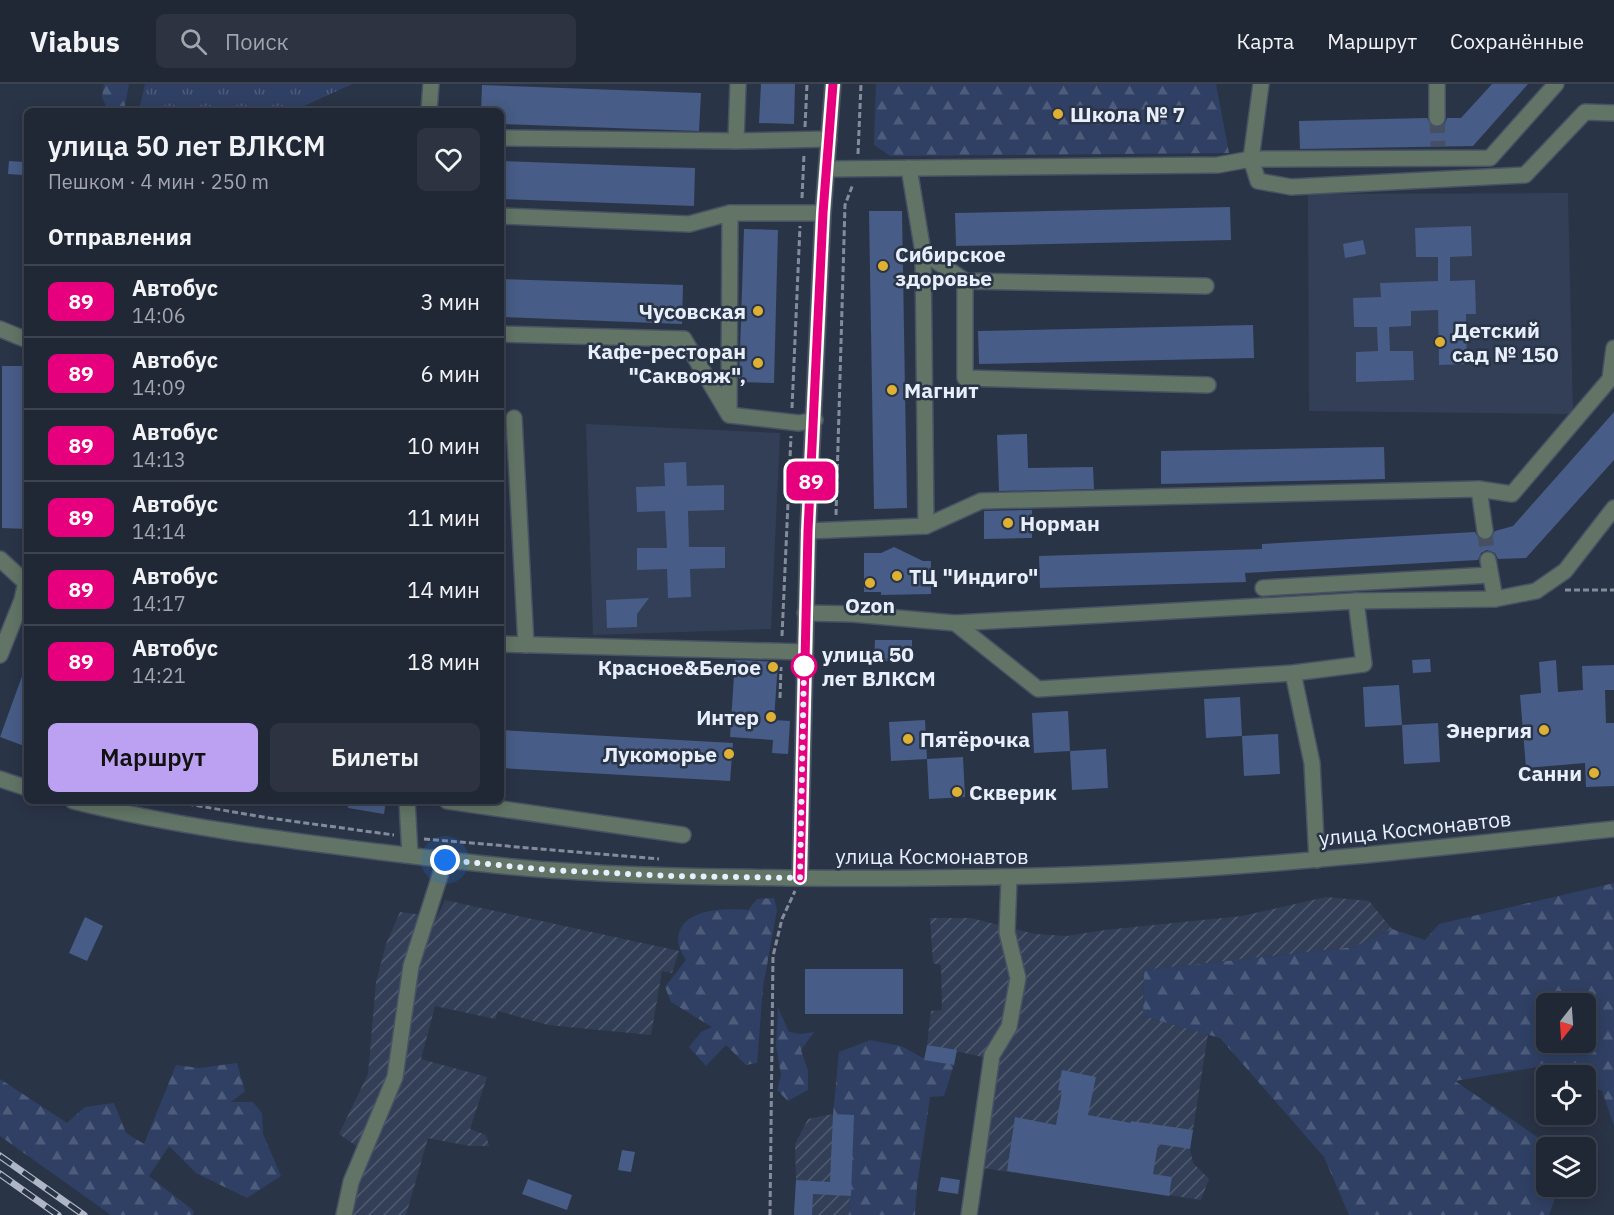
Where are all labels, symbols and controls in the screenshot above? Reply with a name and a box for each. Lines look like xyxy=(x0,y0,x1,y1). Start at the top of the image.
search box xyxy=(156,14,576,68)
text: Viabus xyxy=(30,23,120,60)
icon: search xyxy=(177,25,210,58)
text: Поиск xyxy=(225,27,289,56)
text: Карта xyxy=(1236,27,1294,55)
text: Маршрут xyxy=(1327,27,1417,55)
text: Сохранённые xyxy=(1450,27,1584,55)
place label: Школа № 7 xyxy=(1070,100,1185,128)
marker: Школа № 7 xyxy=(1051,107,1065,121)
text: улица 50 лет ВЛКСМ xyxy=(48,127,326,164)
button: heart xyxy=(417,128,480,191)
text: Пешком · 4 мин · 250 m xyxy=(48,168,269,195)
text: Отправления xyxy=(48,222,192,251)
place label: Сибирское здоровье xyxy=(895,240,1006,292)
marker: Сибирское здоровье xyxy=(876,259,890,273)
text: Автобус xyxy=(132,273,218,302)
text: 89 xyxy=(68,287,94,315)
text: 3 мин xyxy=(420,287,480,316)
place label: Чусовская xyxy=(639,297,746,325)
text: 14:06 xyxy=(132,302,186,329)
marker: Чусовская xyxy=(751,304,765,318)
place label: Детский сад № 150 xyxy=(1452,316,1559,368)
marker: Детский сад № 150 xyxy=(1433,335,1447,349)
place label: Кафе-ресторан "Саквояж", xyxy=(587,337,746,389)
text: Автобус xyxy=(132,345,218,374)
marker: Кафе-ресторан "Саквояж", xyxy=(751,356,765,370)
text: 89 xyxy=(68,359,94,387)
text: 6 мин xyxy=(420,359,480,388)
text: 14:09 xyxy=(132,374,186,401)
place label: Магнит xyxy=(904,376,979,404)
marker: Магнит xyxy=(885,383,899,397)
text: Автобус xyxy=(132,417,218,446)
text: 89 xyxy=(68,431,94,459)
text: 10 мин xyxy=(407,431,480,460)
text: 14:13 xyxy=(132,446,186,473)
line badge: 89 xyxy=(784,462,838,500)
text: 89 xyxy=(798,467,824,495)
text: Автобус xyxy=(132,489,218,518)
text: 89 xyxy=(68,503,94,531)
text: 11 мин xyxy=(407,503,480,532)
place label: Норман xyxy=(1020,509,1100,537)
marker: Норман xyxy=(1001,516,1015,530)
text: 14:14 xyxy=(132,518,186,545)
text: Автобус xyxy=(132,561,218,590)
place label: ТЦ "Индиго" xyxy=(909,562,1038,590)
marker: ТЦ "Индиго" xyxy=(890,569,904,583)
text: 89 xyxy=(68,575,94,603)
text: 14 мин xyxy=(407,575,480,604)
marker: Ozon xyxy=(863,576,877,590)
text: 14:17 xyxy=(132,590,186,617)
place label: Ozon xyxy=(845,591,895,619)
text: Автобус xyxy=(132,633,218,662)
place label: улица 50 лет ВЛКСМ xyxy=(822,640,936,692)
text: 89 xyxy=(68,647,94,675)
text: 18 мин xyxy=(407,647,480,676)
place label: Красное&Белое xyxy=(598,653,761,681)
marker: улица 50 лет ВЛКСМ xyxy=(791,653,817,679)
marker: Красное&Белое xyxy=(766,660,780,674)
text: 14:21 xyxy=(132,662,186,689)
place label: Интер xyxy=(696,703,759,731)
marker: Интер xyxy=(764,710,778,724)
place label: Энергия xyxy=(1446,716,1532,744)
button: Маршрут xyxy=(48,723,258,792)
button: Билеты xyxy=(270,723,480,792)
marker: Энергия xyxy=(1537,723,1551,737)
place label: Пятёрочка xyxy=(920,725,1030,753)
marker: Пятёрочка xyxy=(901,732,915,746)
place label: Лукоморье xyxy=(603,740,717,768)
marker: Лукоморье xyxy=(722,747,736,761)
place label: Санни xyxy=(1518,759,1582,787)
marker: Санни xyxy=(1587,766,1601,780)
place label: Скверик xyxy=(969,778,1057,806)
marker: Скверик xyxy=(950,785,964,799)
street label: улица Космонавтов xyxy=(1317,804,1513,852)
street label: улица Космонавтов xyxy=(835,842,1029,870)
your location xyxy=(430,845,460,875)
north arrow xyxy=(1536,993,1596,1053)
map controls xyxy=(1536,993,1596,1197)
button: locate xyxy=(1536,1065,1596,1125)
button: layers xyxy=(1536,1137,1596,1197)

